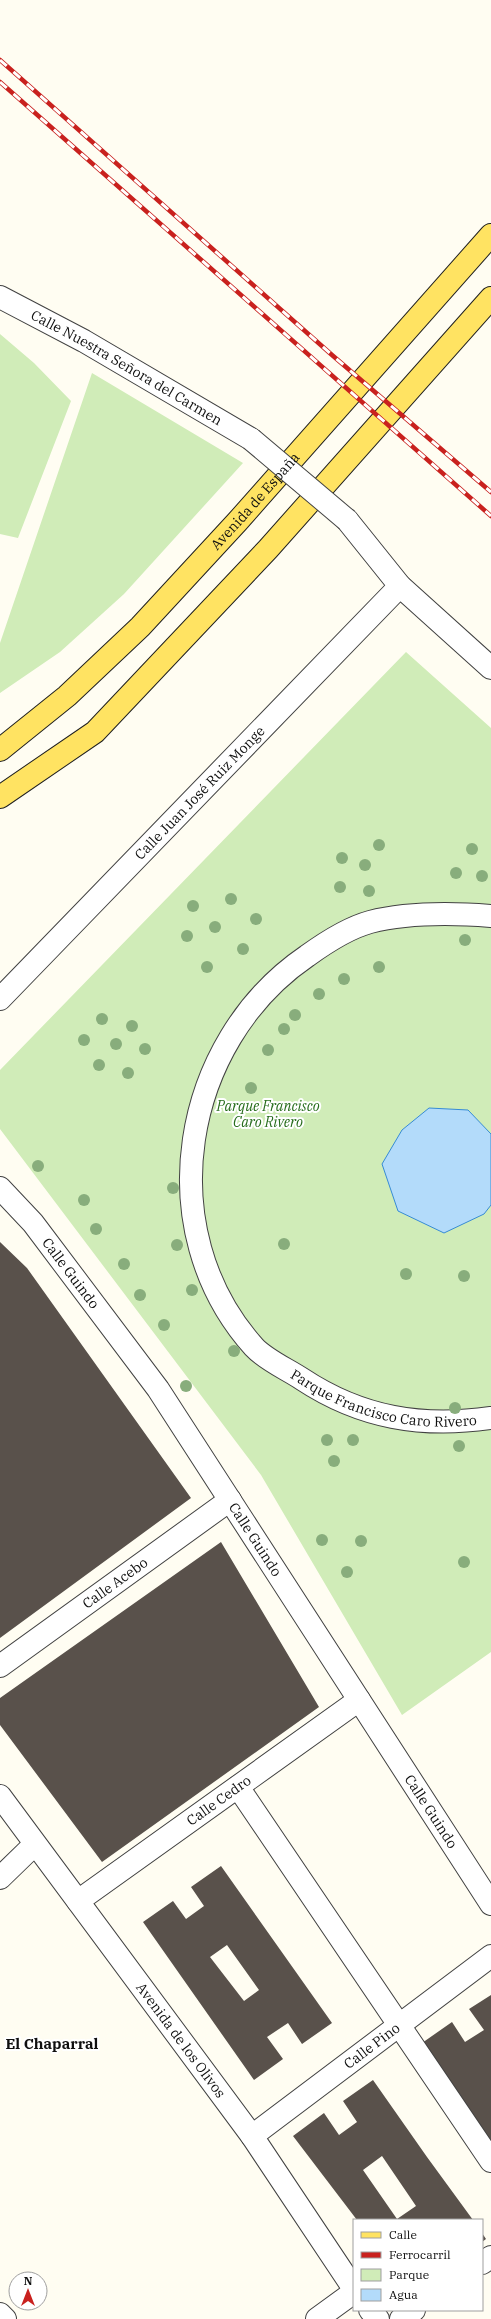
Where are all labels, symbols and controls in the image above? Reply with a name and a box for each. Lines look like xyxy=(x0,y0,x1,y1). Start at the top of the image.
street label: Calle Nuestra Señora del Carmen xyxy=(28,306,226,429)
street label: Avenida de España xyxy=(207,448,304,554)
street label: Calle Juan José Ruiz Monge xyxy=(131,722,269,864)
park label: Parque Francisco Caro Rivero xyxy=(215,1097,320,1131)
street label: Calle Guindo xyxy=(38,1234,103,1312)
street label: Parque Francisco Caro Rivero xyxy=(288,1365,478,1431)
street label: Calle Guindo xyxy=(225,1499,286,1580)
street label: Calle Acebo xyxy=(79,1553,151,1613)
street label: Calle Cedro xyxy=(183,1771,255,1829)
street label: Calle Guindo xyxy=(401,1771,462,1852)
street label: Avenida de los Olivos xyxy=(132,1979,230,2102)
street label: Calle Pino xyxy=(340,2019,404,2073)
district label: El Chaparral xyxy=(5,2034,99,2053)
legend xyxy=(353,2219,483,2311)
text: Calle xyxy=(389,2227,417,2242)
text: Ferrocarril xyxy=(389,2247,451,2262)
text: Parque xyxy=(389,2267,429,2282)
north arrow xyxy=(8,2271,48,2311)
text: N xyxy=(24,2274,33,2288)
text: Agua xyxy=(389,2287,418,2302)

